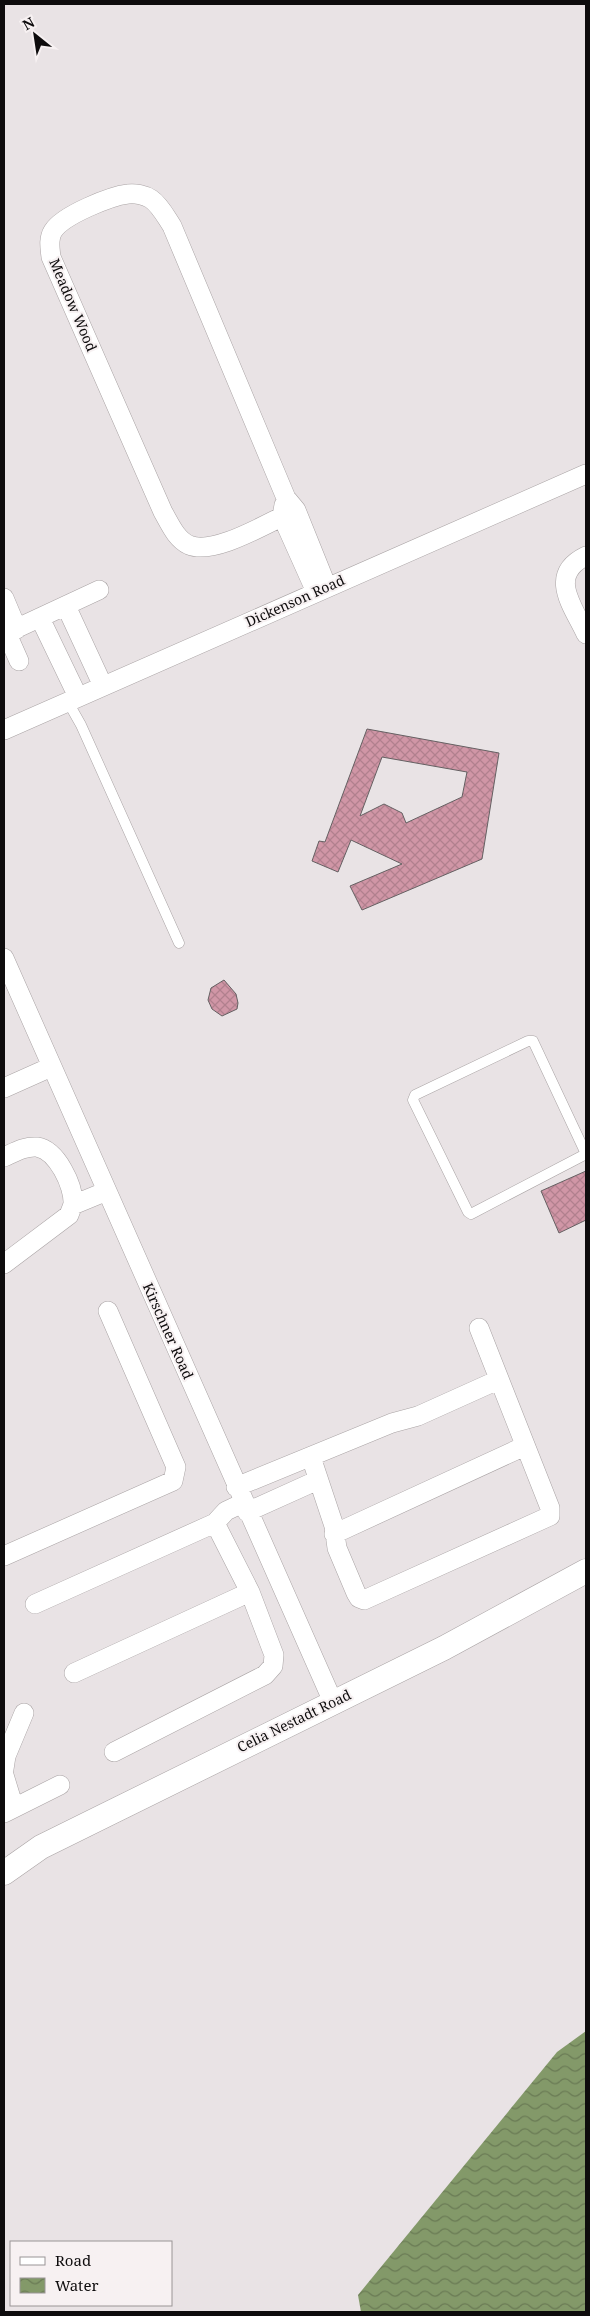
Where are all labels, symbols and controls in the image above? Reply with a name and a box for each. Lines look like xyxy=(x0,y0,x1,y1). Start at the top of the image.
north arrow xyxy=(10,10,60,60)
text: N xyxy=(19,12,38,34)
street label: Meadow Wood xyxy=(45,255,102,355)
street label: Dickenson Road xyxy=(242,570,348,631)
street label: Kirschner Road xyxy=(139,1280,198,1382)
street label: Celia Nestadt Road xyxy=(234,1685,354,1756)
legend xyxy=(10,2241,172,2306)
text: Road xyxy=(55,2250,91,2270)
text: Water xyxy=(55,2275,98,2295)

